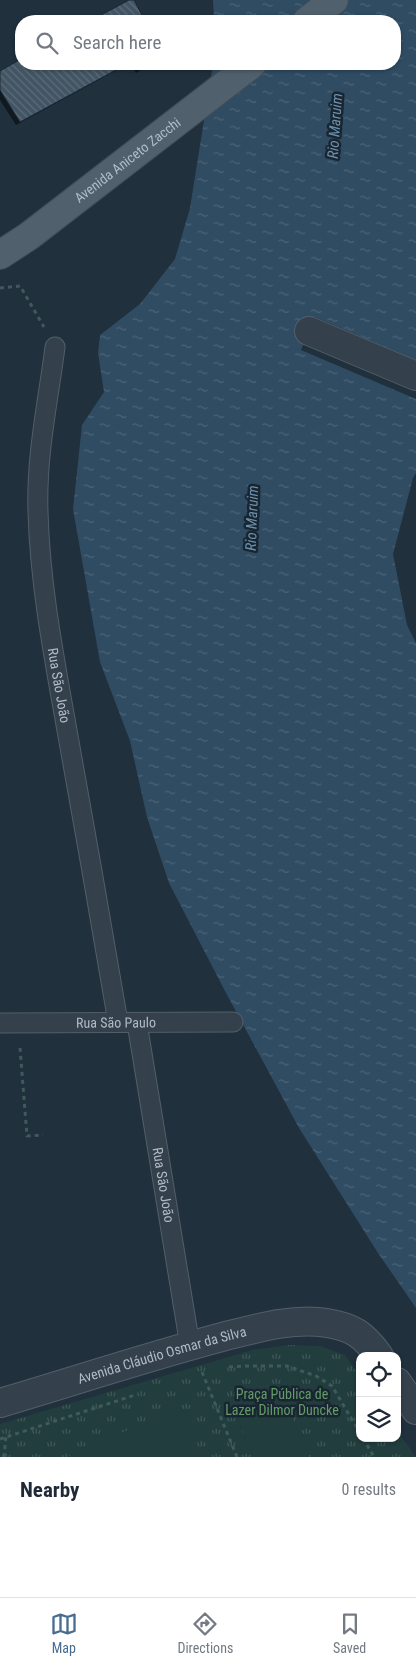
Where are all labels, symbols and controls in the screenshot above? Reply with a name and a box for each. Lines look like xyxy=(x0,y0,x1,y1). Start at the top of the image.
search box xyxy=(15,15,401,70)
icon: search xyxy=(33,29,61,57)
text: Search here xyxy=(73,31,161,54)
water label: Rio Maruim xyxy=(324,93,346,159)
street label: Avenida Aniceto Zacchi xyxy=(71,114,184,206)
water label: Rio Maruim xyxy=(242,485,262,551)
street label: Rua São João xyxy=(45,647,74,724)
street label: Rua São Paulo xyxy=(76,1014,156,1031)
street label: Rua São João xyxy=(150,1146,178,1224)
street label: Avenida Cláudio Osmar da Silva xyxy=(76,1323,248,1387)
map controls xyxy=(356,1352,401,1442)
button: locate xyxy=(356,1352,401,1397)
park label: Praça Pública de Lazer Dilmor Duncke xyxy=(225,1386,339,1418)
button: layers xyxy=(356,1397,401,1442)
text: Nearby xyxy=(20,1478,79,1502)
text: 0 results xyxy=(341,1480,396,1499)
tab: Map xyxy=(50,1610,78,1656)
tab: Directions xyxy=(177,1610,233,1656)
tab: Saved xyxy=(333,1610,366,1656)

